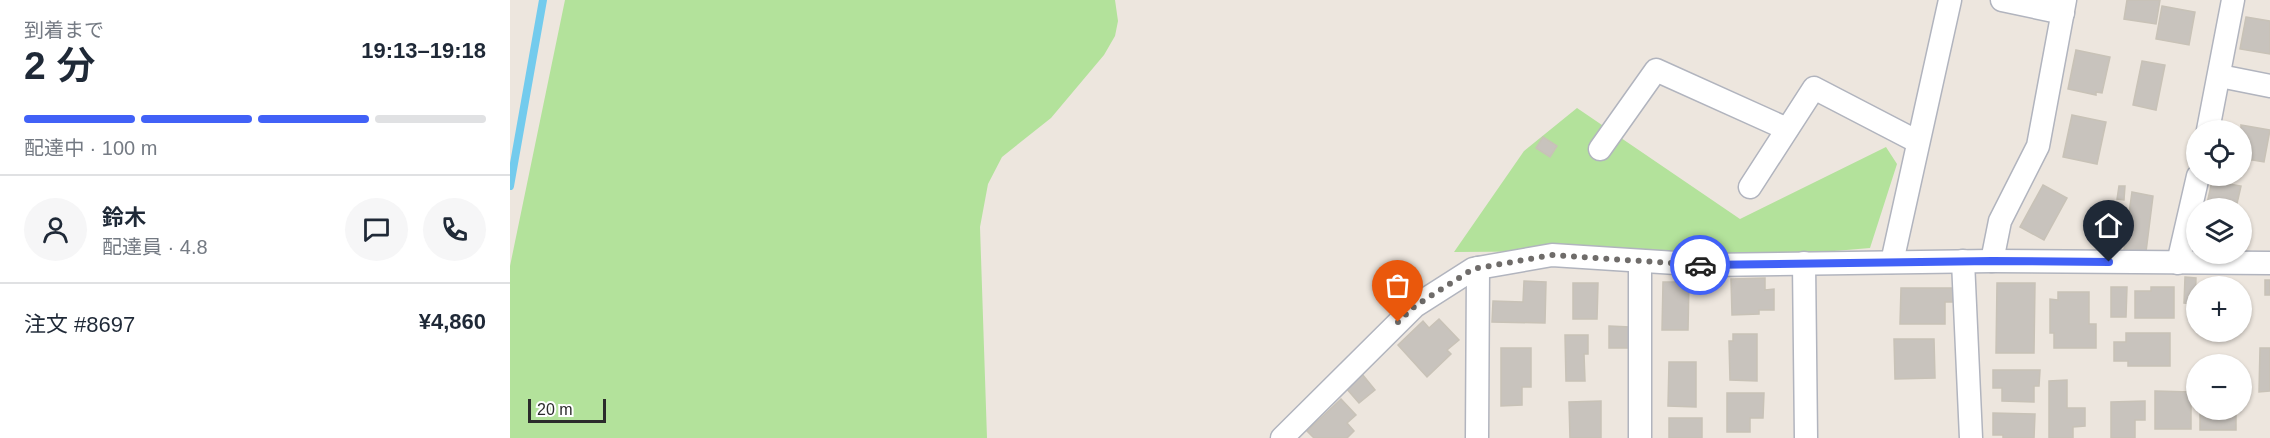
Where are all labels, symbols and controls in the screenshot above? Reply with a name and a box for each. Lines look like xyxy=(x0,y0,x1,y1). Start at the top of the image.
text: 到着まで xyxy=(24,19,104,41)
text: 19:13–19:18 xyxy=(361,38,486,63)
text: 2 分 xyxy=(24,44,96,87)
map controls xyxy=(2186,120,2252,420)
button: locate xyxy=(2186,120,2252,186)
text: 配達中 · 100 m xyxy=(24,137,157,159)
button: person xyxy=(24,198,87,261)
button: chat xyxy=(345,198,408,261)
button: phone xyxy=(423,198,486,261)
button: layers xyxy=(2186,198,2252,264)
pin xyxy=(2083,200,2134,262)
text: 鈴木 xyxy=(102,205,146,230)
icon: home xyxy=(2092,209,2125,242)
courier xyxy=(1670,235,1730,295)
text: 配達員 · 4.8 xyxy=(102,236,208,258)
icon: car xyxy=(1684,249,1717,282)
pin xyxy=(1372,260,1423,322)
icon: bag xyxy=(1381,269,1414,302)
button: + xyxy=(2186,276,2252,342)
text: ¥4,860 xyxy=(419,309,486,334)
text: 注文 #8697 xyxy=(24,312,135,337)
button: − xyxy=(2186,354,2252,420)
scale bar xyxy=(528,396,606,424)
text: 20 m xyxy=(537,401,573,418)

